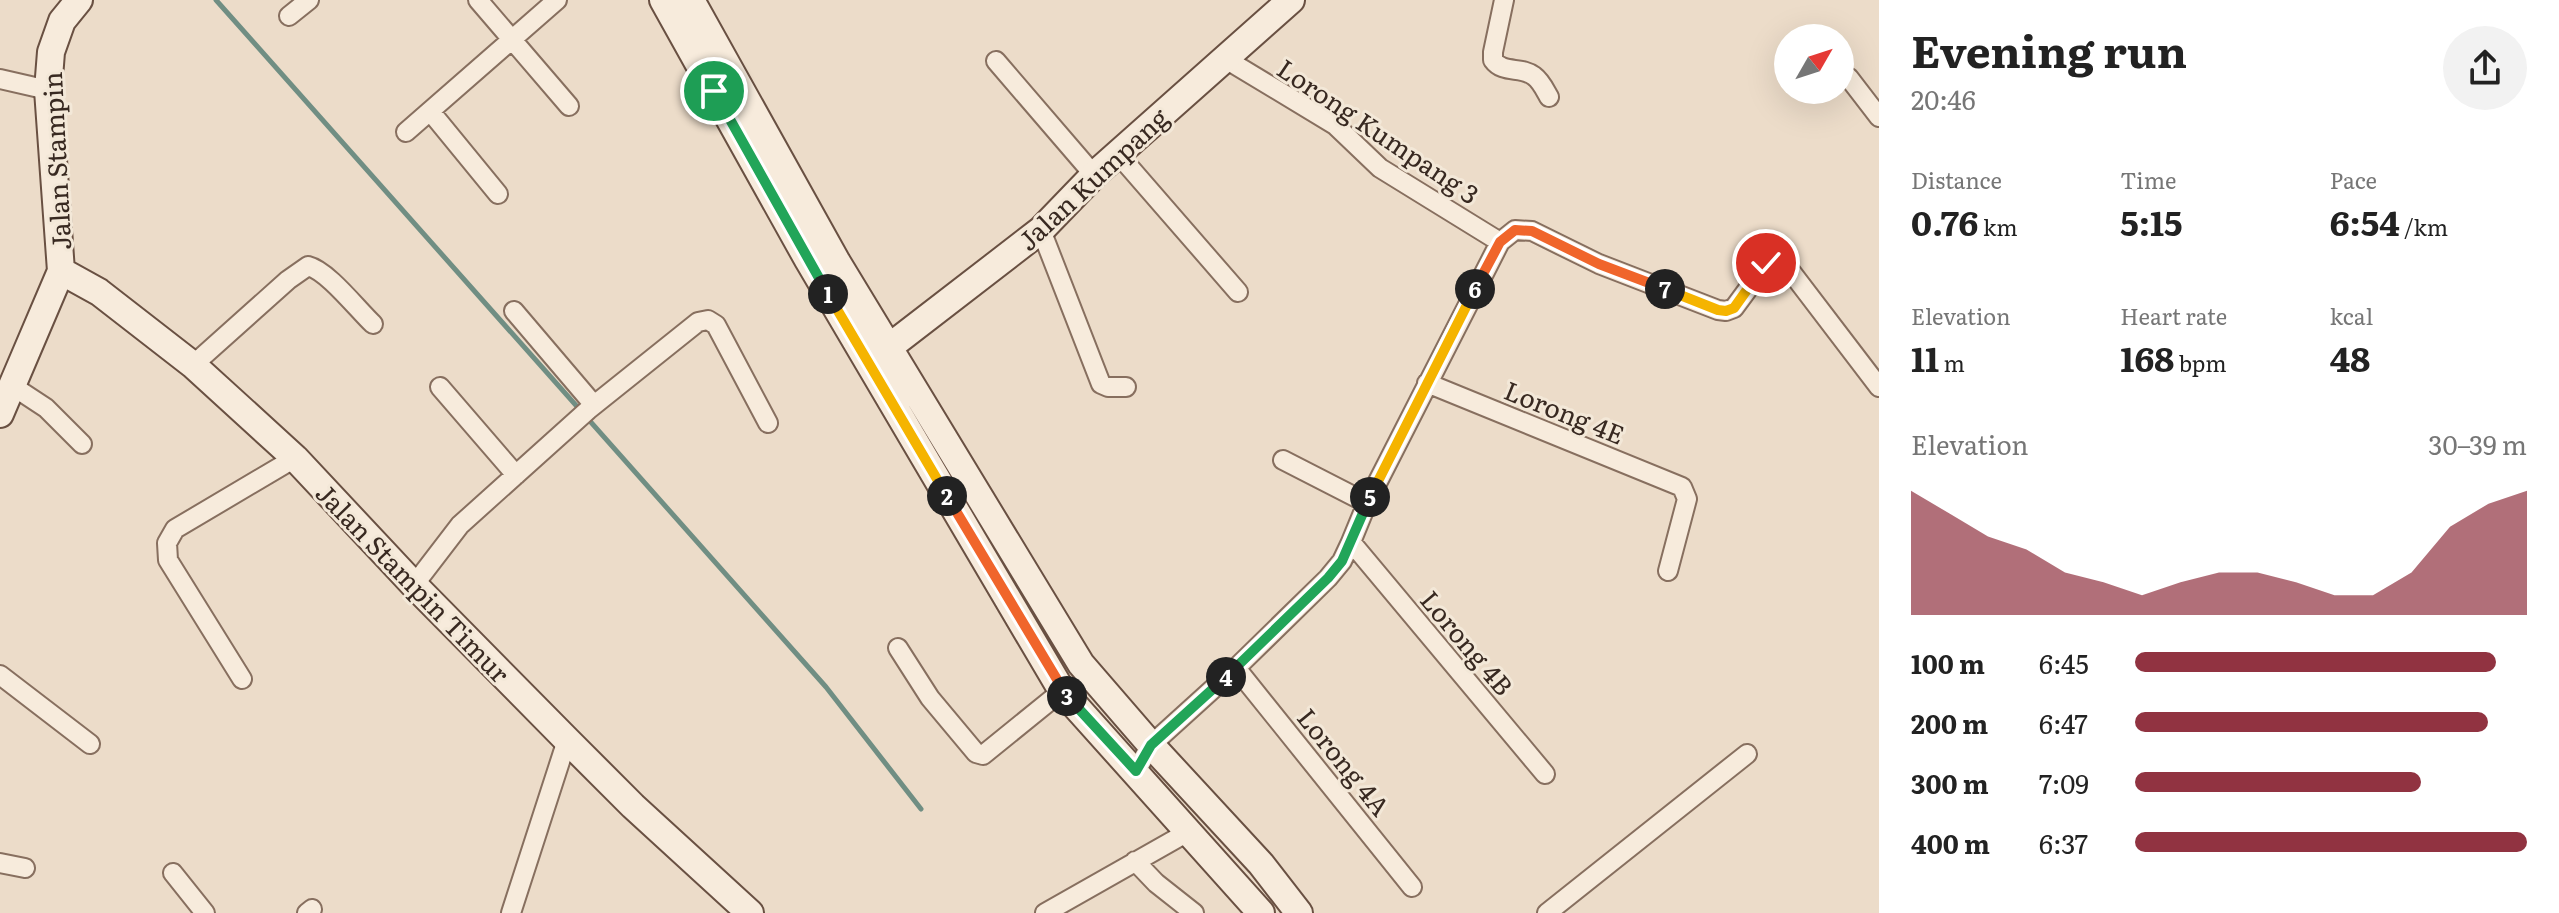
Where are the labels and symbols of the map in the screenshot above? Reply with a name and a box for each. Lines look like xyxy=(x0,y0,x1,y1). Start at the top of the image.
north arrow xyxy=(1774,24,1854,104)
street label: Lorong Kumpang 3 xyxy=(1270,48,1488,212)
pin xyxy=(680,57,748,125)
street label: Jalan Stampin xyxy=(31,71,79,251)
street label: Jalan Kumpang xyxy=(1008,97,1176,258)
pin xyxy=(1732,229,1800,297)
pin: 6 xyxy=(1455,269,1495,309)
pin: 7 xyxy=(1645,269,1685,309)
pin: 1 xyxy=(808,274,848,314)
street label: Lorong 4E xyxy=(1499,369,1631,453)
street label: Jalan Stampin Timur xyxy=(308,473,520,691)
pin: 2 xyxy=(927,476,967,516)
pin: 5 xyxy=(1350,477,1390,517)
street label: Lorong 4B xyxy=(1412,581,1524,703)
pin: 4 xyxy=(1206,657,1246,697)
pin: 3 xyxy=(1047,676,1087,716)
street label: Lorong 4A xyxy=(1289,699,1401,823)

